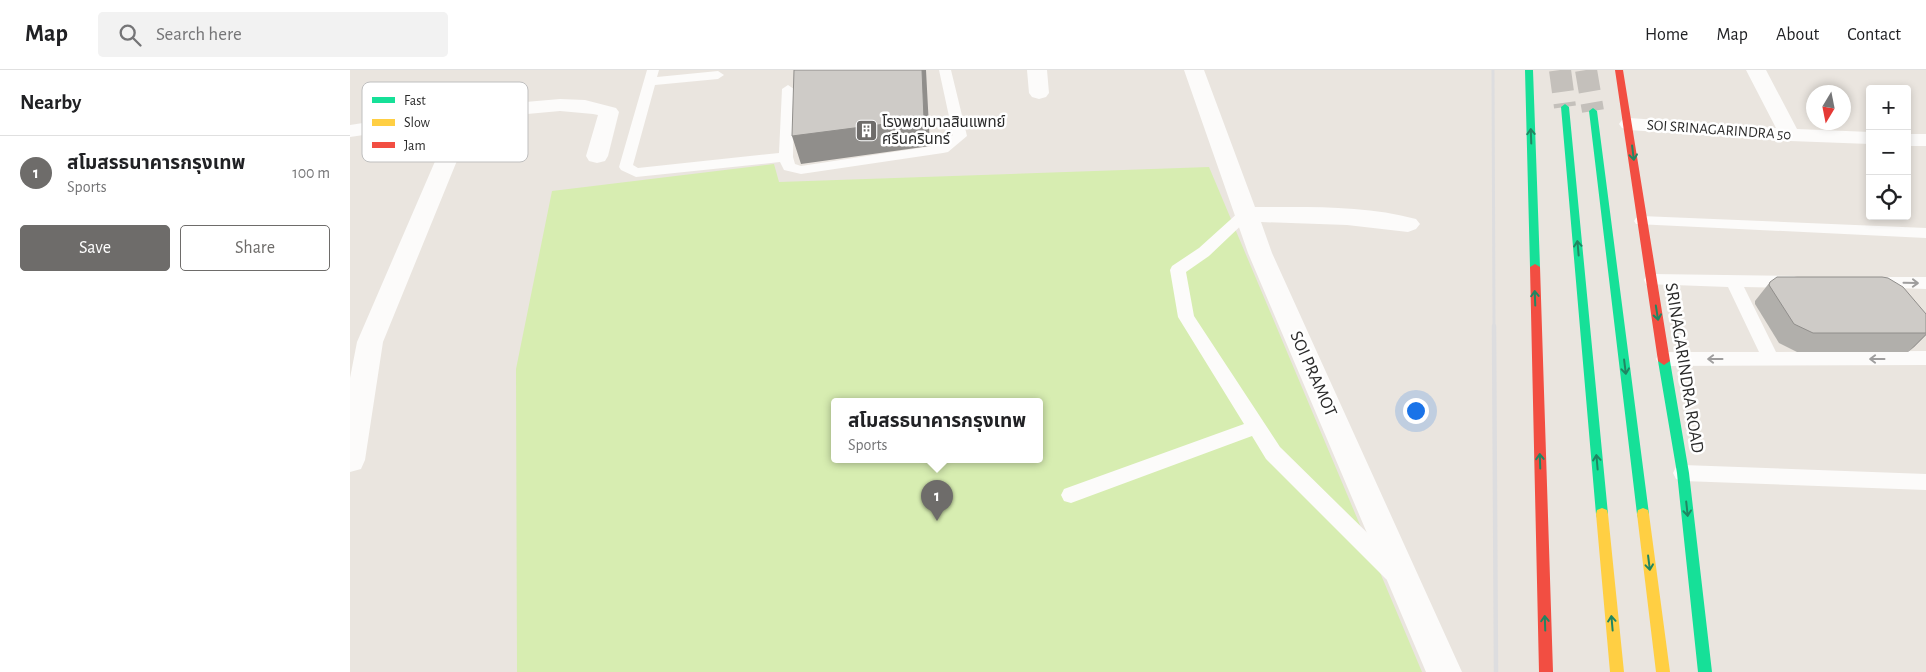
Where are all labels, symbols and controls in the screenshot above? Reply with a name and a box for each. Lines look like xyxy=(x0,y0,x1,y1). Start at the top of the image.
search box xyxy=(98,12,448,57)
icon: search xyxy=(116,21,144,49)
text: Map xyxy=(25,22,68,46)
text: Search here xyxy=(156,25,242,44)
text: Home xyxy=(1645,26,1688,44)
text: Map xyxy=(1716,26,1748,44)
text: About xyxy=(1776,26,1819,44)
text: Contact xyxy=(1847,26,1901,44)
legend xyxy=(362,82,528,162)
north arrow xyxy=(1806,85,1851,130)
map controls xyxy=(1866,85,1911,220)
button: + xyxy=(1866,85,1911,130)
text: Nearby xyxy=(20,92,81,113)
text: Fast xyxy=(404,94,426,108)
place label: โรงพยาบาลสินแพทย์ ศรีนครินทร์ xyxy=(882,114,1006,147)
text: Slow xyxy=(404,116,431,130)
street label: SOI SRINAGARINDRA 50 xyxy=(1646,117,1792,143)
building icon: โรงพยาบาลสินแพทย์ ศรีนครินทร์ xyxy=(854,119,878,143)
one-way arrow xyxy=(1526,128,1536,144)
button: − xyxy=(1866,130,1911,175)
text: Jam xyxy=(404,139,426,153)
one-way arrow xyxy=(1628,144,1638,160)
text: สโมสรธนาคารกรุงเทพ xyxy=(67,154,245,173)
text: 1 xyxy=(33,165,39,181)
text: 100 m xyxy=(292,165,330,181)
button: locate xyxy=(1866,175,1911,220)
text: Sports xyxy=(67,179,107,195)
button: Save xyxy=(20,225,170,271)
button: Share xyxy=(180,225,330,271)
one-way arrow xyxy=(1573,240,1582,256)
one-way arrow xyxy=(1902,278,1919,288)
street label: SRINAGARINDRA ROAD xyxy=(1662,282,1706,454)
one-way arrow xyxy=(1531,291,1540,307)
one-way arrow xyxy=(1653,305,1663,321)
street label: SOI PRAMOT xyxy=(1286,329,1340,419)
one-way arrow xyxy=(1707,354,1724,364)
one-way arrow xyxy=(1870,354,1886,364)
one-way arrow xyxy=(1620,359,1630,375)
popup xyxy=(831,398,1043,463)
your location xyxy=(1403,398,1429,424)
text: สโมสรธนาคารกรุงเทพ xyxy=(848,412,1026,431)
text: Sports xyxy=(848,437,887,453)
one-way arrow xyxy=(1535,453,1545,470)
one-way arrow xyxy=(1593,454,1602,470)
pin: 1 xyxy=(921,480,953,521)
one-way arrow xyxy=(1682,500,1692,516)
one-way arrow xyxy=(1644,555,1654,571)
one-way arrow xyxy=(1540,616,1549,632)
one-way arrow xyxy=(1608,616,1617,632)

